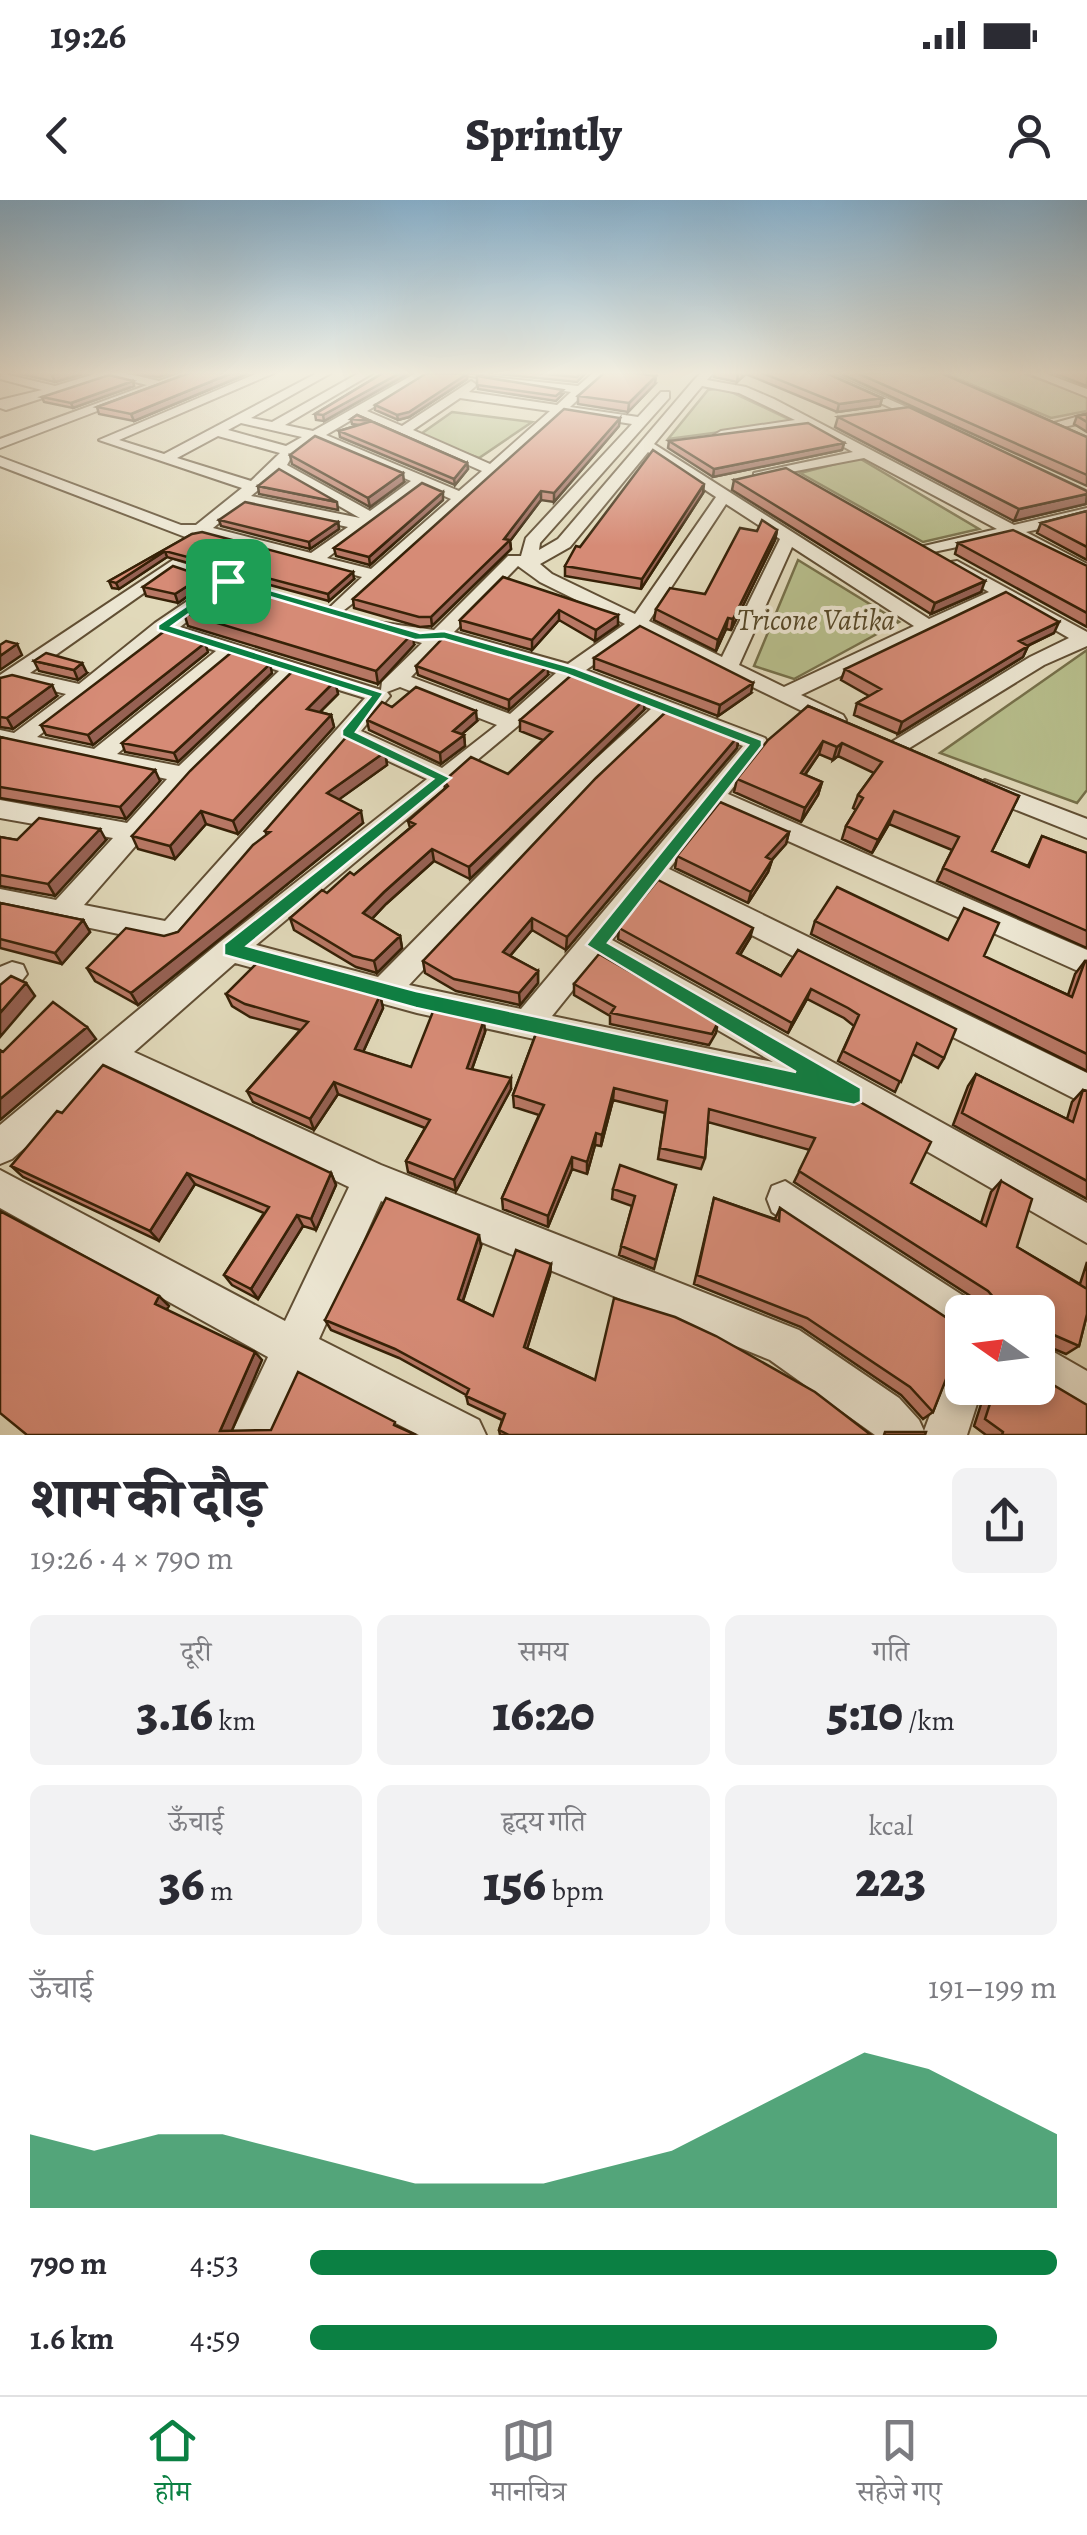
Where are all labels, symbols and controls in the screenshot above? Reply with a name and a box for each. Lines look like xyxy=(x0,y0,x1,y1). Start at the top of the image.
text: 19:26 xyxy=(50,9,126,61)
text: Sprintly xyxy=(466,104,621,166)
icon: back xyxy=(30,108,85,163)
icon: person xyxy=(1002,108,1057,163)
pin xyxy=(186,539,271,624)
icon: arrive xyxy=(201,554,256,609)
park label: Tricone Vatika xyxy=(737,600,895,640)
north arrow xyxy=(945,1295,1055,1405)
map controls xyxy=(945,1295,1055,1405)
text: शाम की दौड़ xyxy=(30,1461,265,1536)
button: share xyxy=(952,1468,1057,1573)
text: 19:26 · 4 × 790 m xyxy=(30,1536,234,1580)
text: दूरी xyxy=(181,1633,211,1671)
text: समय xyxy=(519,1633,568,1671)
text: गति xyxy=(873,1633,909,1671)
text: 3.16 xyxy=(136,1679,213,1747)
text: 16:20 xyxy=(492,1679,595,1747)
text: 5:10 xyxy=(827,1679,903,1747)
text: km xyxy=(213,1702,256,1740)
text: /km xyxy=(903,1702,955,1740)
text: ऊँचाई xyxy=(169,1803,224,1841)
text: हृदय गति xyxy=(501,1803,586,1841)
text: kcal xyxy=(868,1807,913,1845)
text: 223 xyxy=(855,1845,926,1913)
text: 36 xyxy=(159,1849,204,1917)
text: 156 xyxy=(483,1849,546,1917)
text: m xyxy=(204,1872,233,1910)
text: bpm xyxy=(546,1872,604,1910)
text: ऊँचाई xyxy=(30,1965,93,2009)
text: 191–199 m xyxy=(928,1965,1057,2009)
text: 790 m xyxy=(30,2241,107,2285)
text: 4:53 xyxy=(190,2241,239,2285)
text: 1.6 km xyxy=(30,2316,114,2360)
text: 4:59 xyxy=(190,2316,240,2360)
tab: होम xyxy=(145,2413,200,2519)
tab: मानचित्र xyxy=(490,2413,566,2519)
tab: सहेजे गए xyxy=(857,2413,942,2519)

